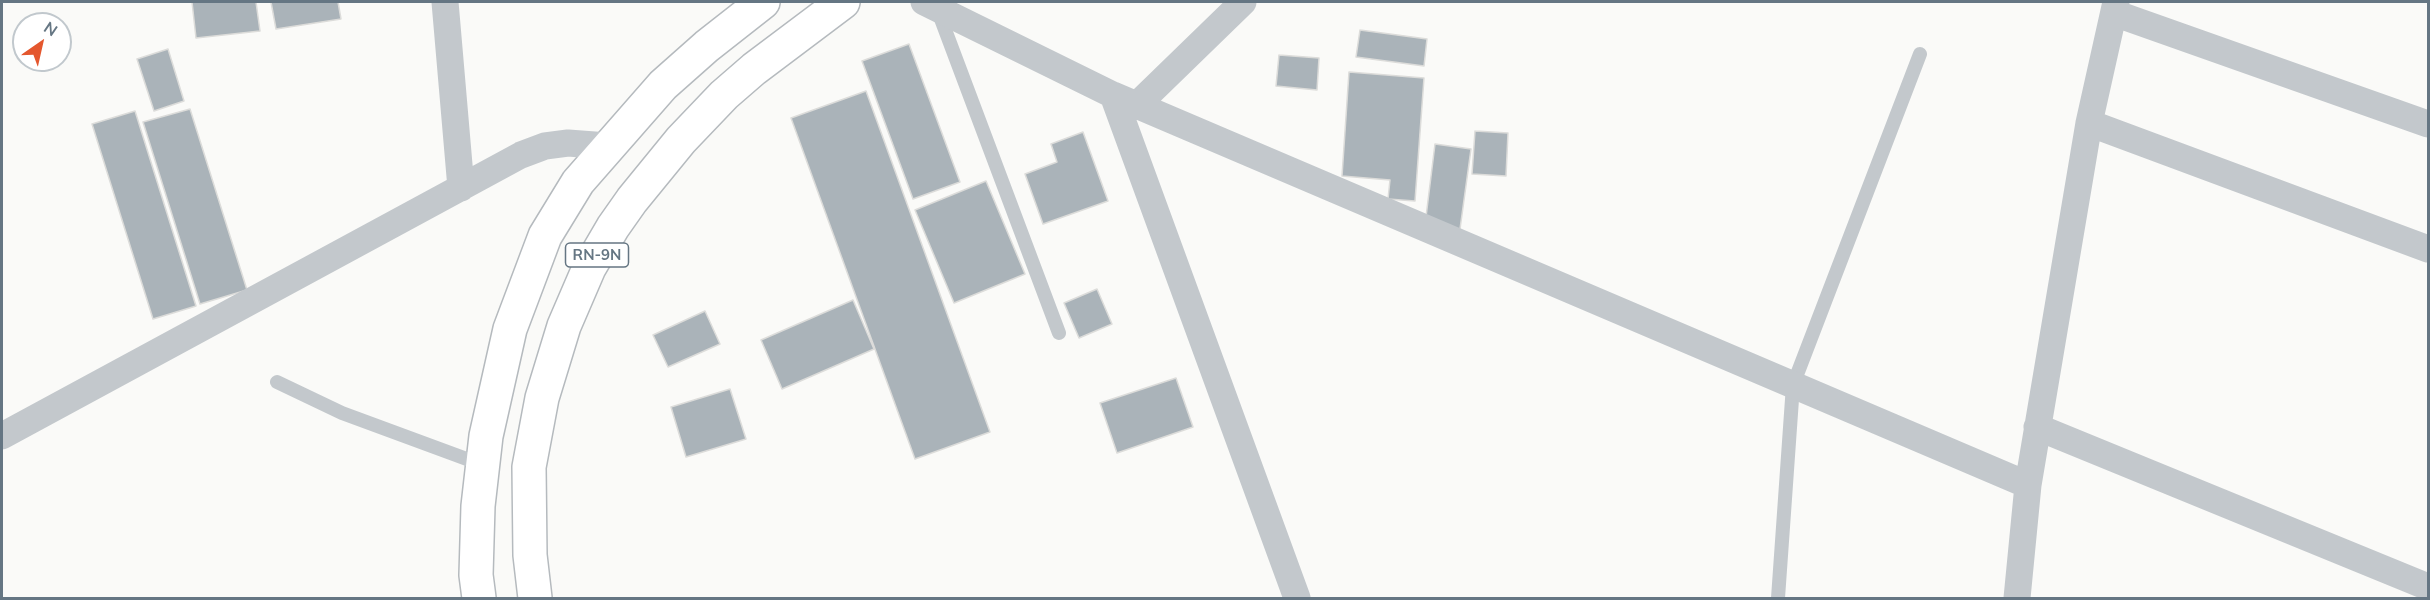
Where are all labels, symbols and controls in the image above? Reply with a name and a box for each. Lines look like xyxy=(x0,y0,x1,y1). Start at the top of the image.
north arrow xyxy=(12,12,72,72)
text: N xyxy=(40,17,62,40)
road number: RN-9N xyxy=(566,243,628,267)

